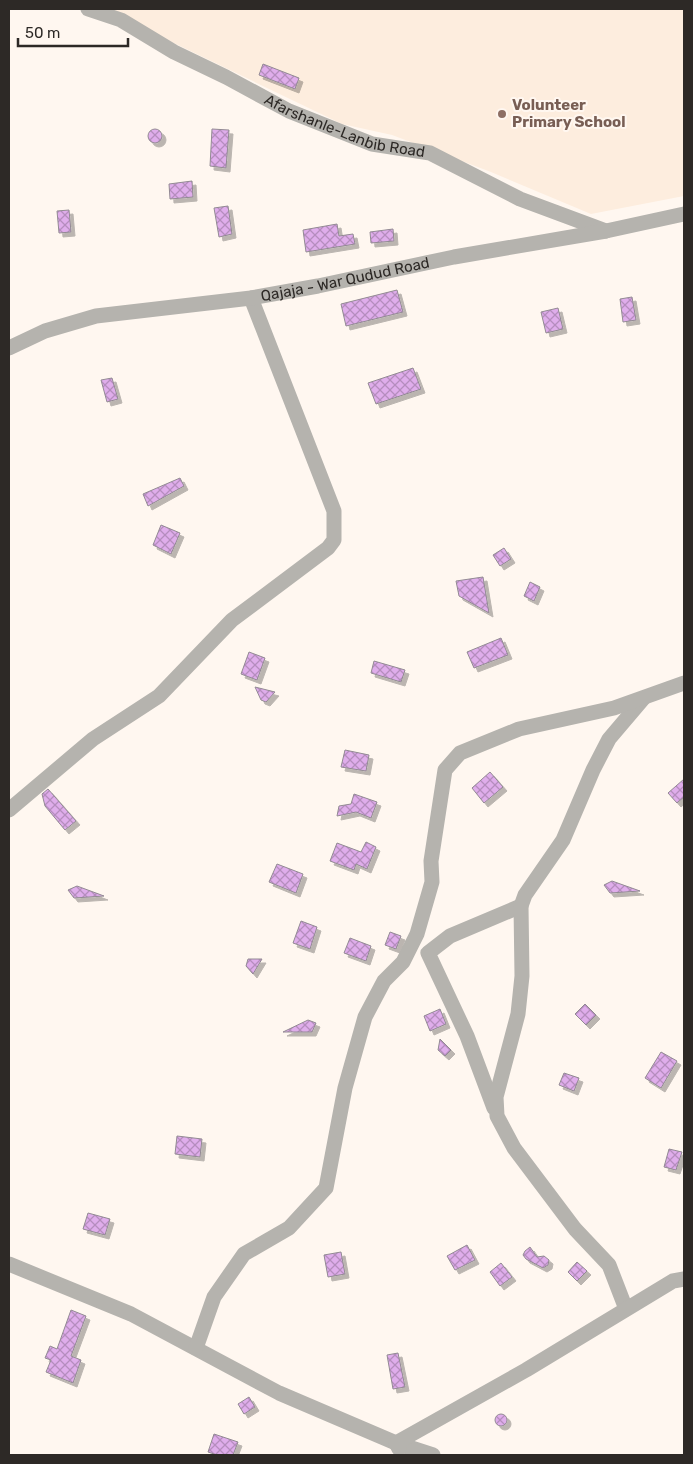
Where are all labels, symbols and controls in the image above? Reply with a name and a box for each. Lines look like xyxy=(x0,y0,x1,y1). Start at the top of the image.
scale bar xyxy=(18,15,128,47)
text: 50 m xyxy=(25,24,60,42)
street label: Afarshanle-Lanbib Road xyxy=(261,90,426,161)
place label: Volunteer Primary School xyxy=(512,96,626,131)
marker: Volunteer Primary School xyxy=(496,108,508,120)
street label: Qajaja - War Qudud Road xyxy=(259,253,431,305)

